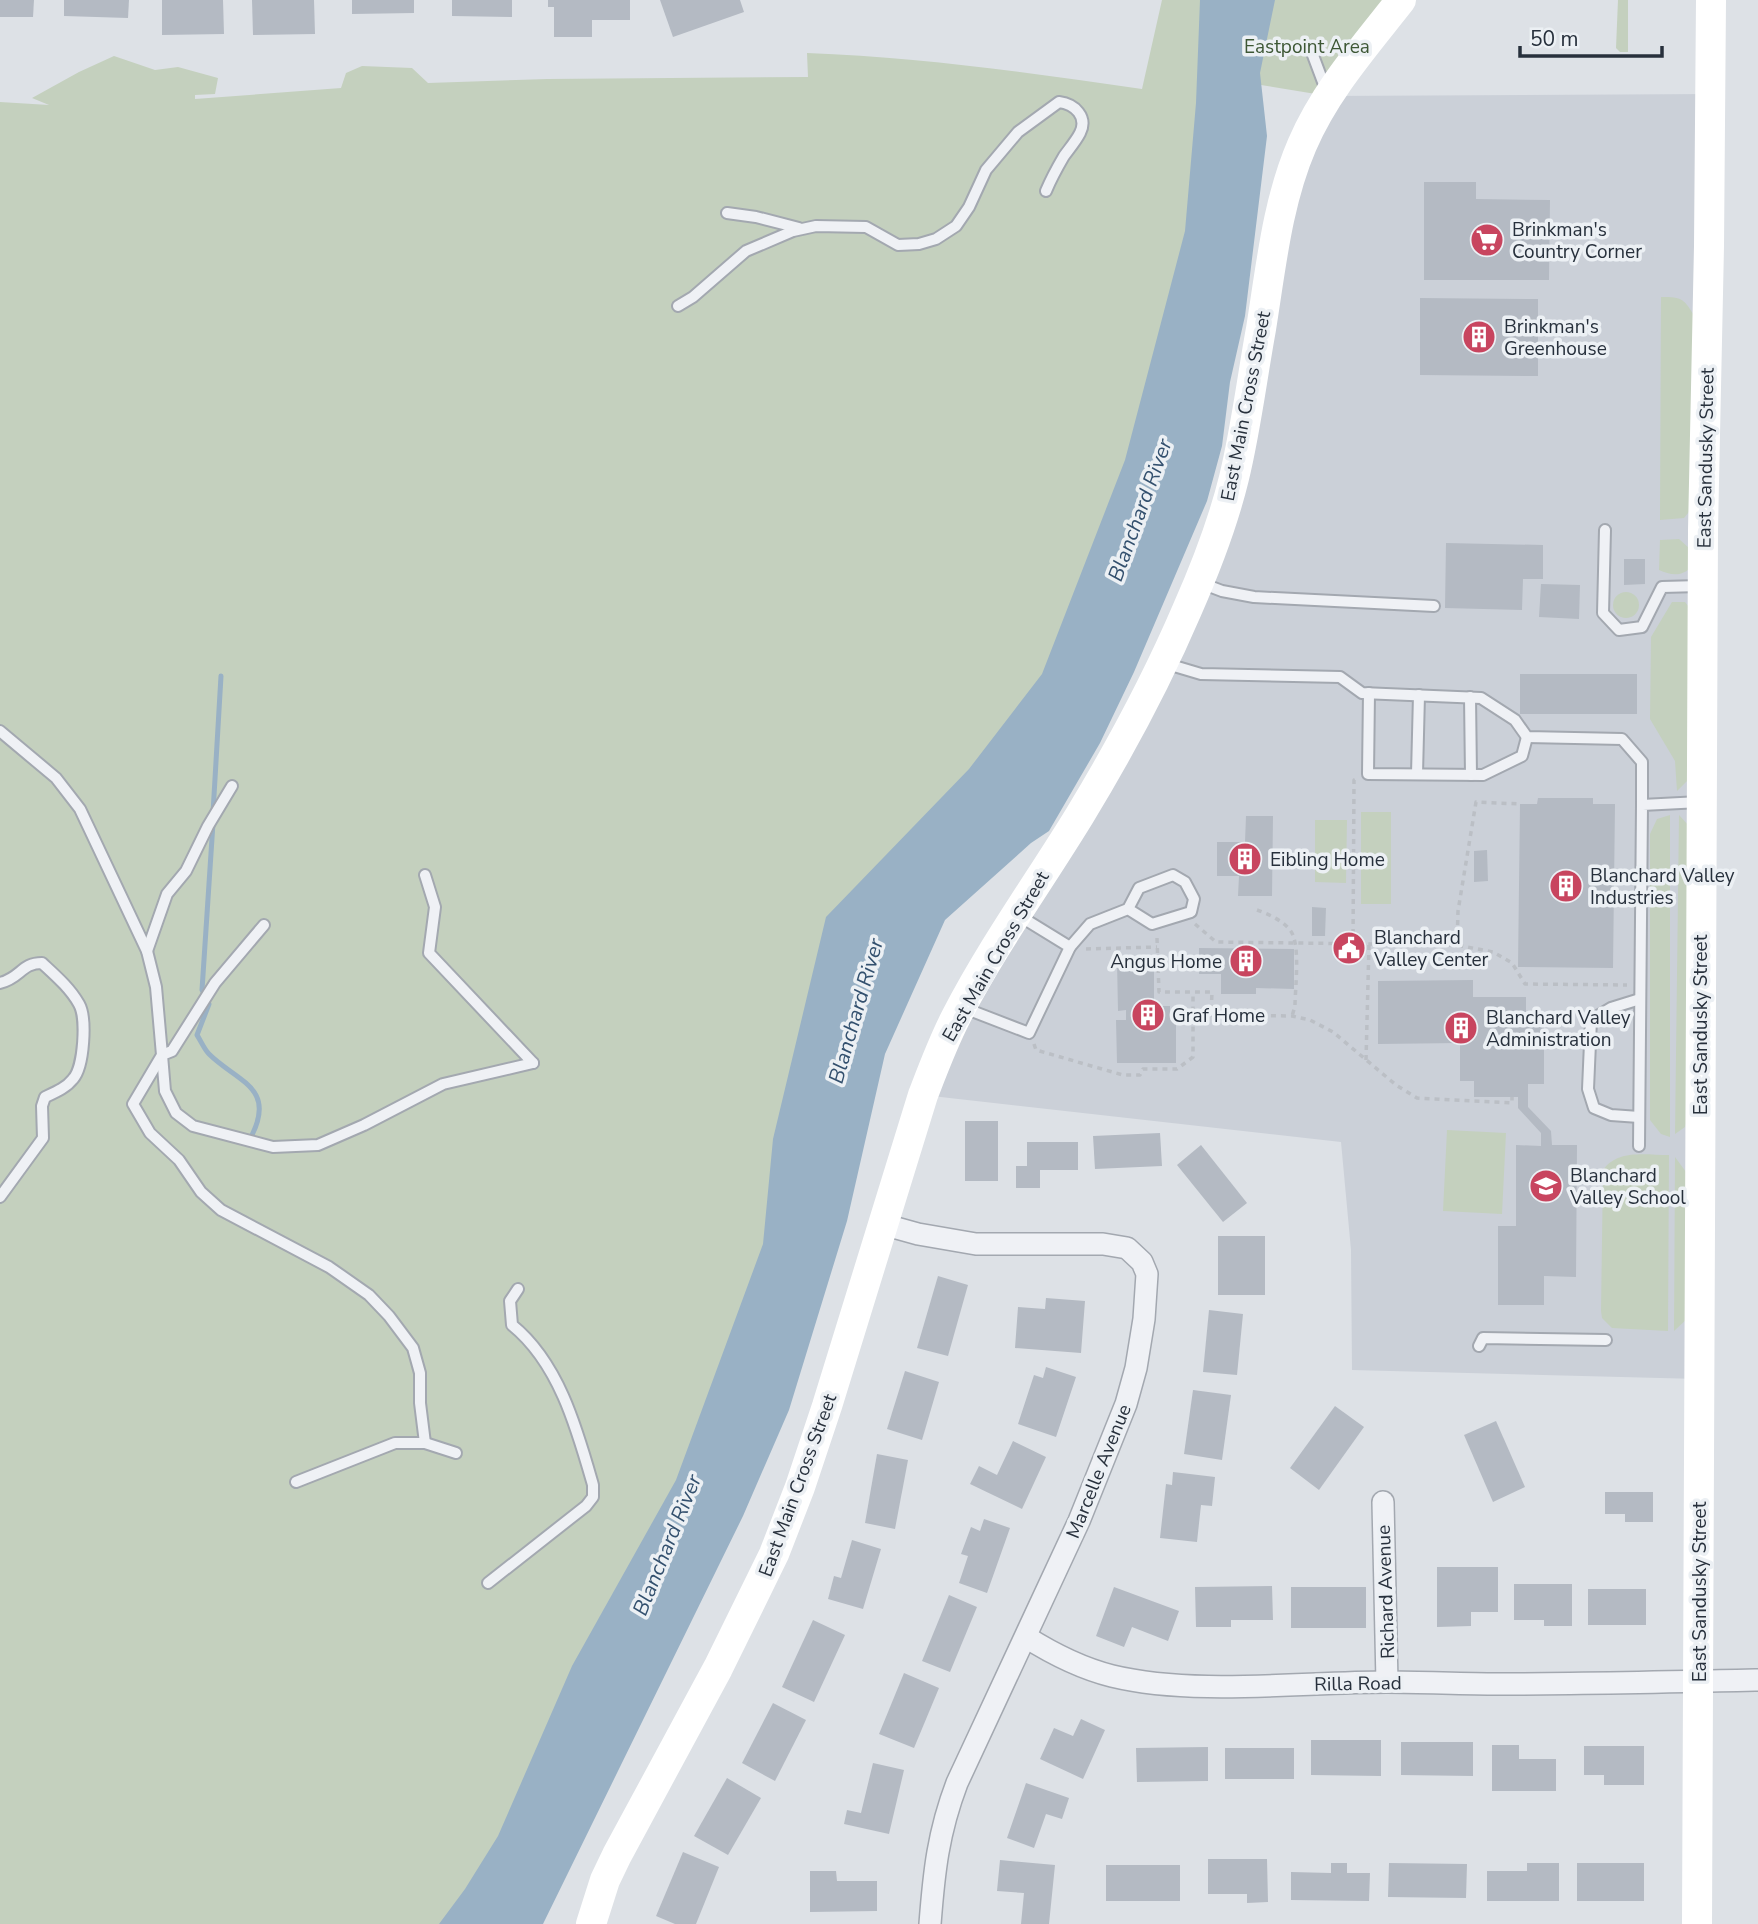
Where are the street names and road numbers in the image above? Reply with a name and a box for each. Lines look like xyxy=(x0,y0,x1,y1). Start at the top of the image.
street label: East Main Cross Street xyxy=(1215,309,1277,503)
street label: East Sandusky Street xyxy=(1691,367,1721,549)
street label: East Main Cross Street xyxy=(936,866,1056,1047)
street label: East Sandusky Street xyxy=(1688,934,1714,1115)
street label: East Main Cross Street xyxy=(753,1390,843,1580)
street label: Marcelle Avenue xyxy=(1060,1400,1138,1542)
street label: East Sandusky Street xyxy=(1687,1501,1713,1682)
street label: Richard Avenue xyxy=(1371,1525,1401,1659)
street label: Rilla Road xyxy=(1314,1670,1402,1698)

